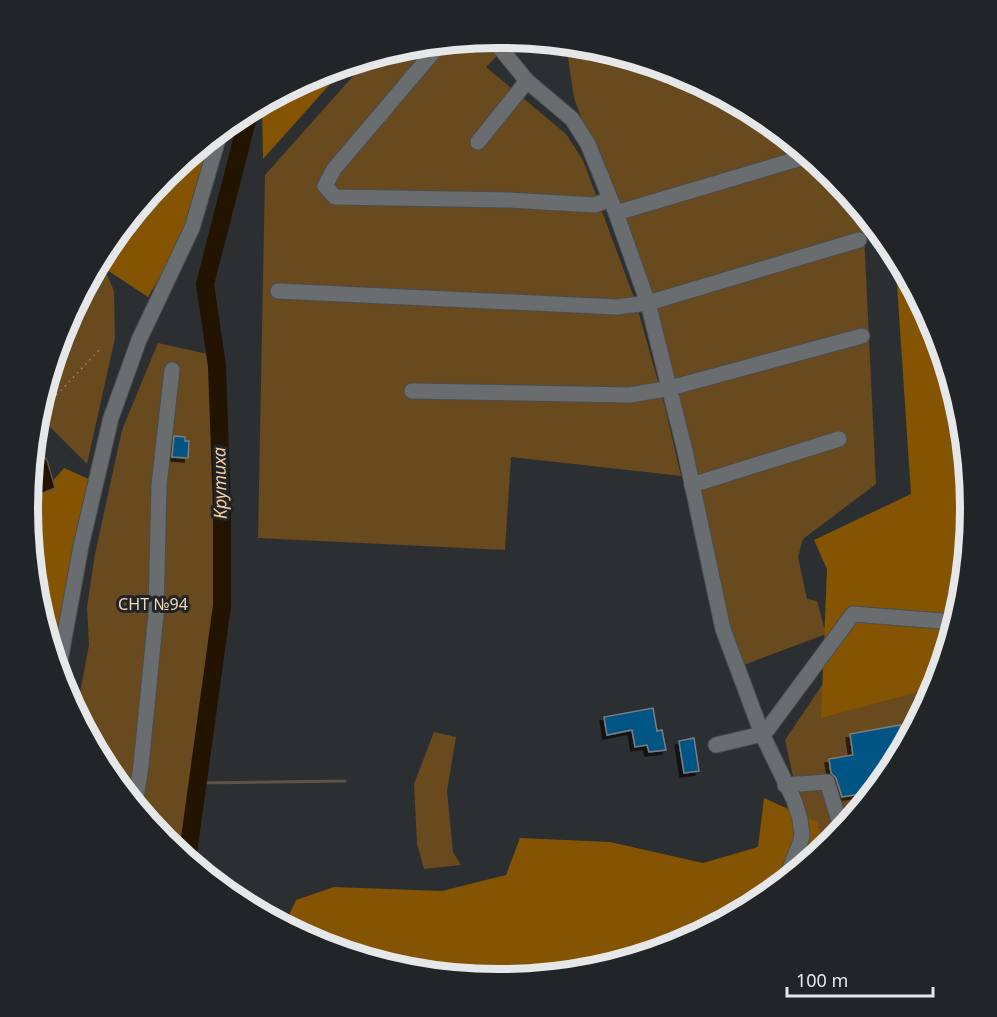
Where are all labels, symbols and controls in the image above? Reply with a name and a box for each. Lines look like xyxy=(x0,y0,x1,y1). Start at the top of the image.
water label: Крутиха xyxy=(206,447,232,519)
park label: СНТ №94 xyxy=(118,593,188,615)
scale bar xyxy=(787,960,932,998)
text: 100 m xyxy=(796,968,848,992)

